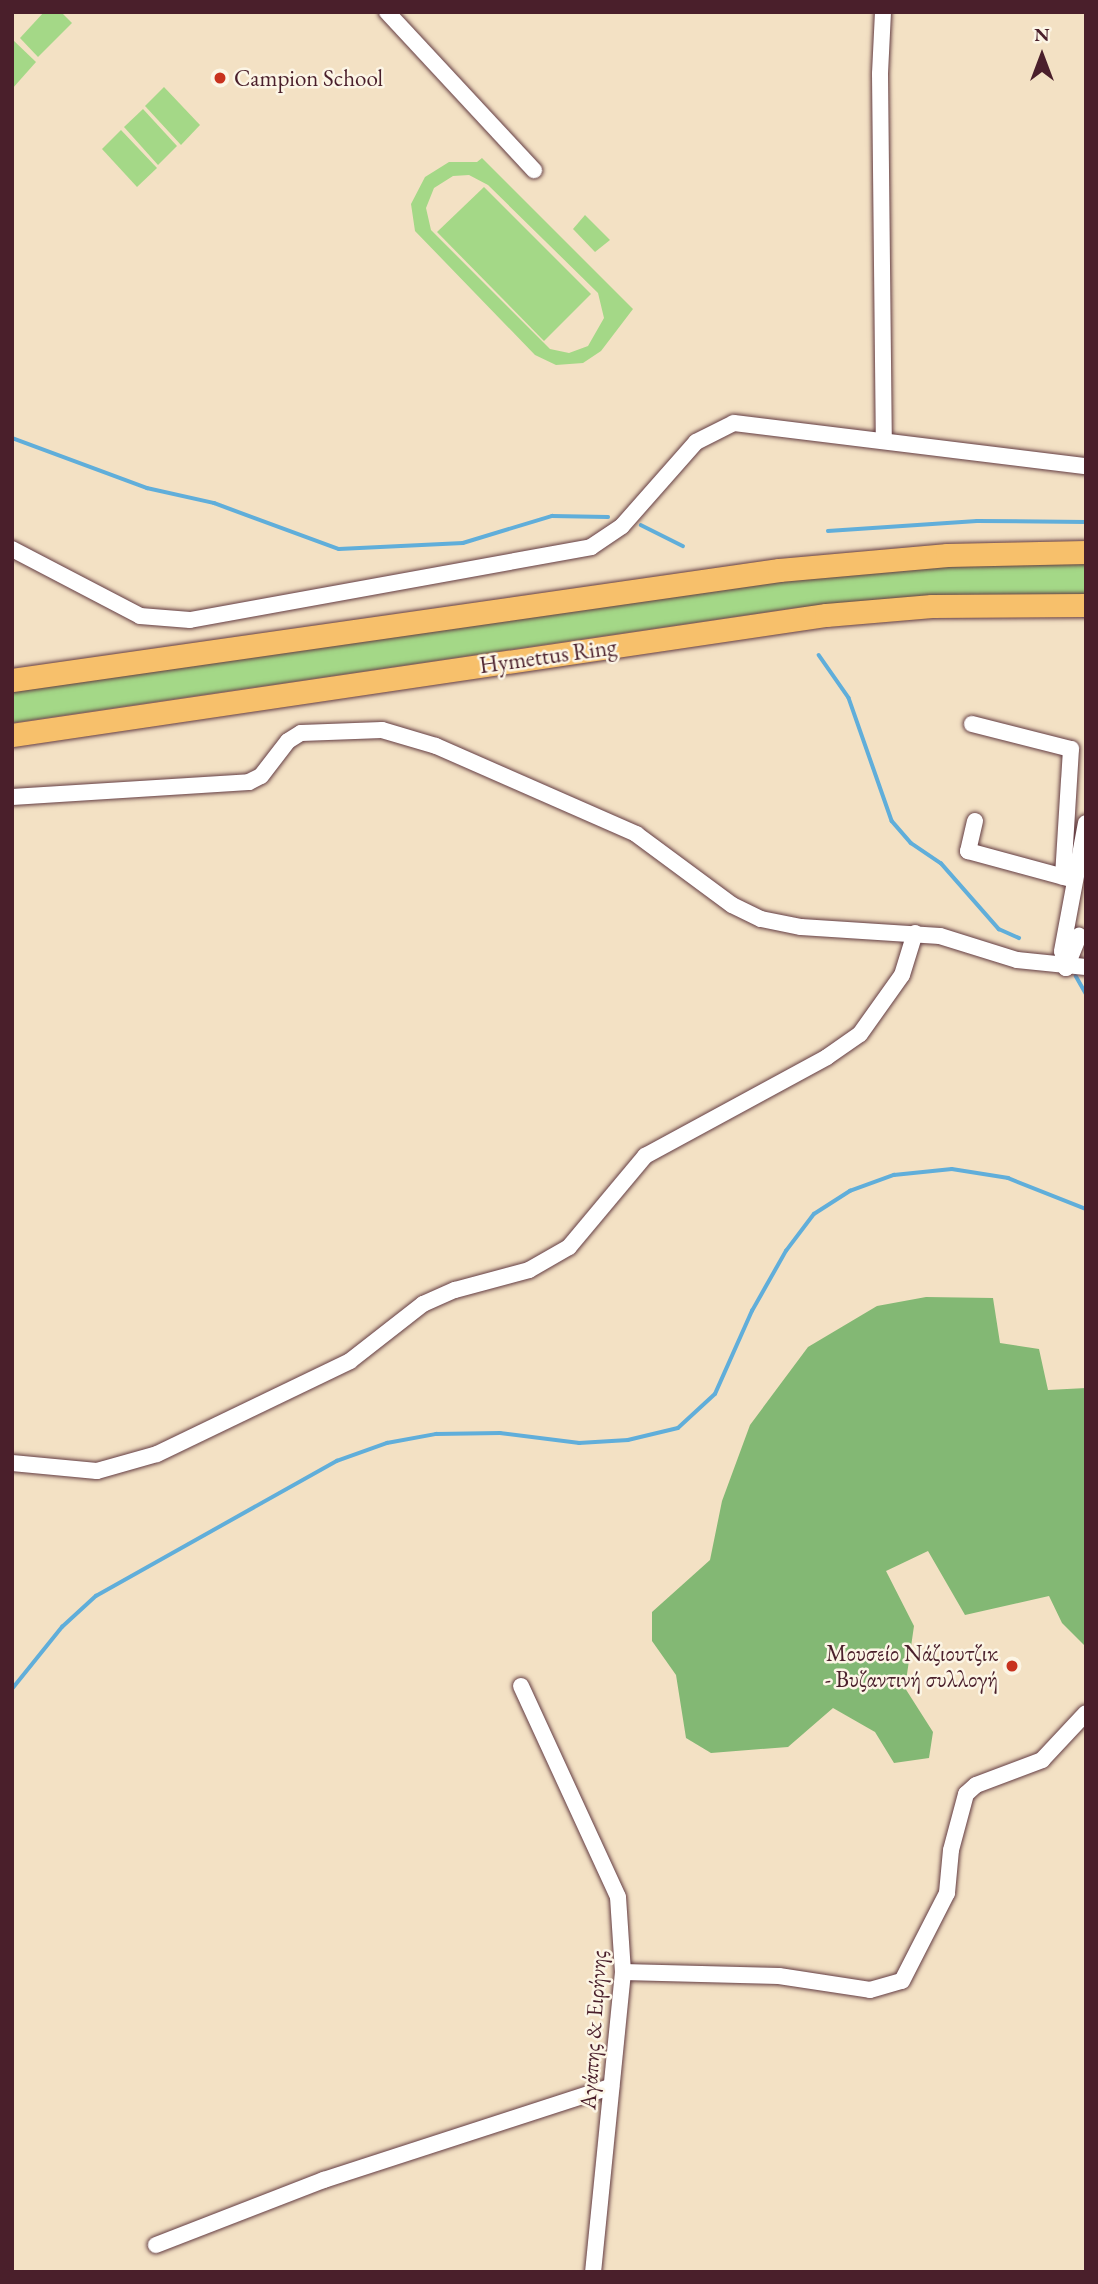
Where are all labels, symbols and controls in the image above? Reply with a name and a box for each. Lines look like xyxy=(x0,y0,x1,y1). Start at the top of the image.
north arrow xyxy=(1007,21,1077,91)
text: N xyxy=(1034,22,1050,47)
place label: Campion School xyxy=(234,64,383,92)
marker: Campion School xyxy=(212,70,228,86)
street label: Hymettus Ring xyxy=(478,633,618,679)
place label: Μουσείο Νάζιουτζικ - Βυζαντινή συλλογή xyxy=(825,1639,998,1693)
marker: Μουσείο Νάζιουτζικ - Βυζαντινή συλλογή xyxy=(1004,1658,1020,1674)
street label: Αγάπης & Ειρήνης xyxy=(574,1949,612,2111)

